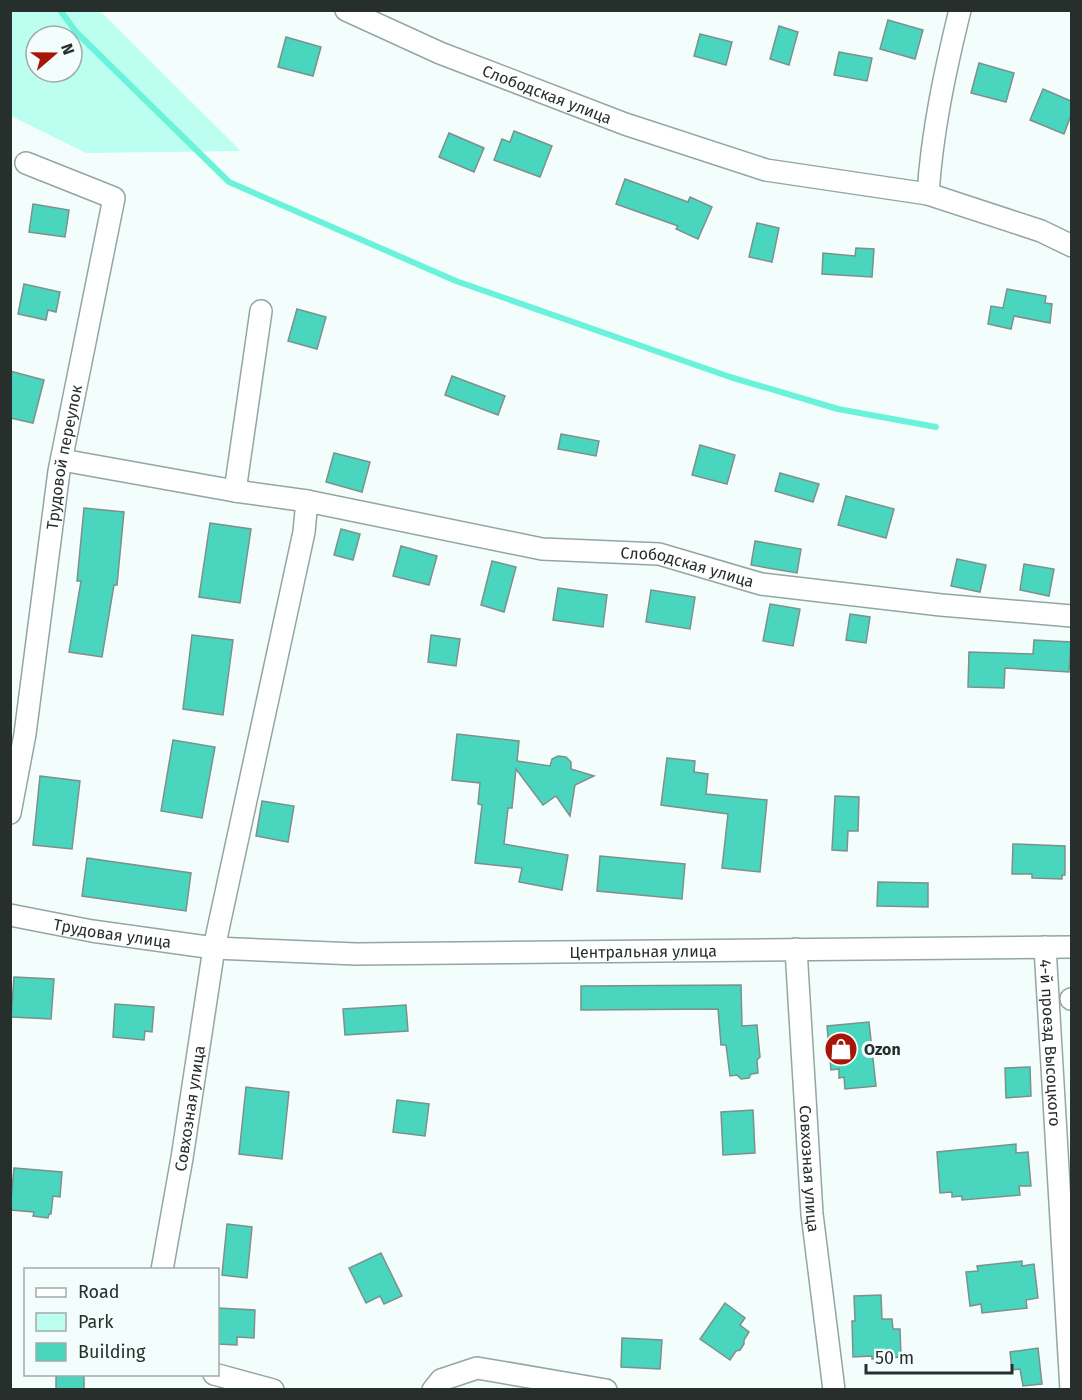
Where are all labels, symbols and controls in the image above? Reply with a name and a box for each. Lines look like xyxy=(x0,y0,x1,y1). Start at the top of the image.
north arrow xyxy=(24,24,84,84)
text: N xyxy=(57,41,78,57)
street label: Слободская улица xyxy=(479,61,614,128)
street label: Трудовой переулок xyxy=(43,382,86,531)
street label: Слободская улица xyxy=(620,543,756,591)
street label: Трудовая улица xyxy=(52,915,172,952)
street label: Центральная улица xyxy=(569,941,717,962)
street label: 4-й проезд Высоцкого xyxy=(1036,959,1065,1127)
shop icon: Ozon xyxy=(823,1031,859,1067)
place label: Ozon xyxy=(864,1040,901,1059)
street label: Совхозная улица xyxy=(171,1044,209,1173)
street label: Совхозная улица xyxy=(795,1105,823,1233)
legend xyxy=(24,1268,219,1376)
text: Road xyxy=(78,1281,120,1303)
text: Park xyxy=(78,1311,114,1333)
scale bar xyxy=(866,1337,1012,1375)
text: Building xyxy=(78,1341,146,1363)
text: 50 m xyxy=(875,1347,914,1369)

